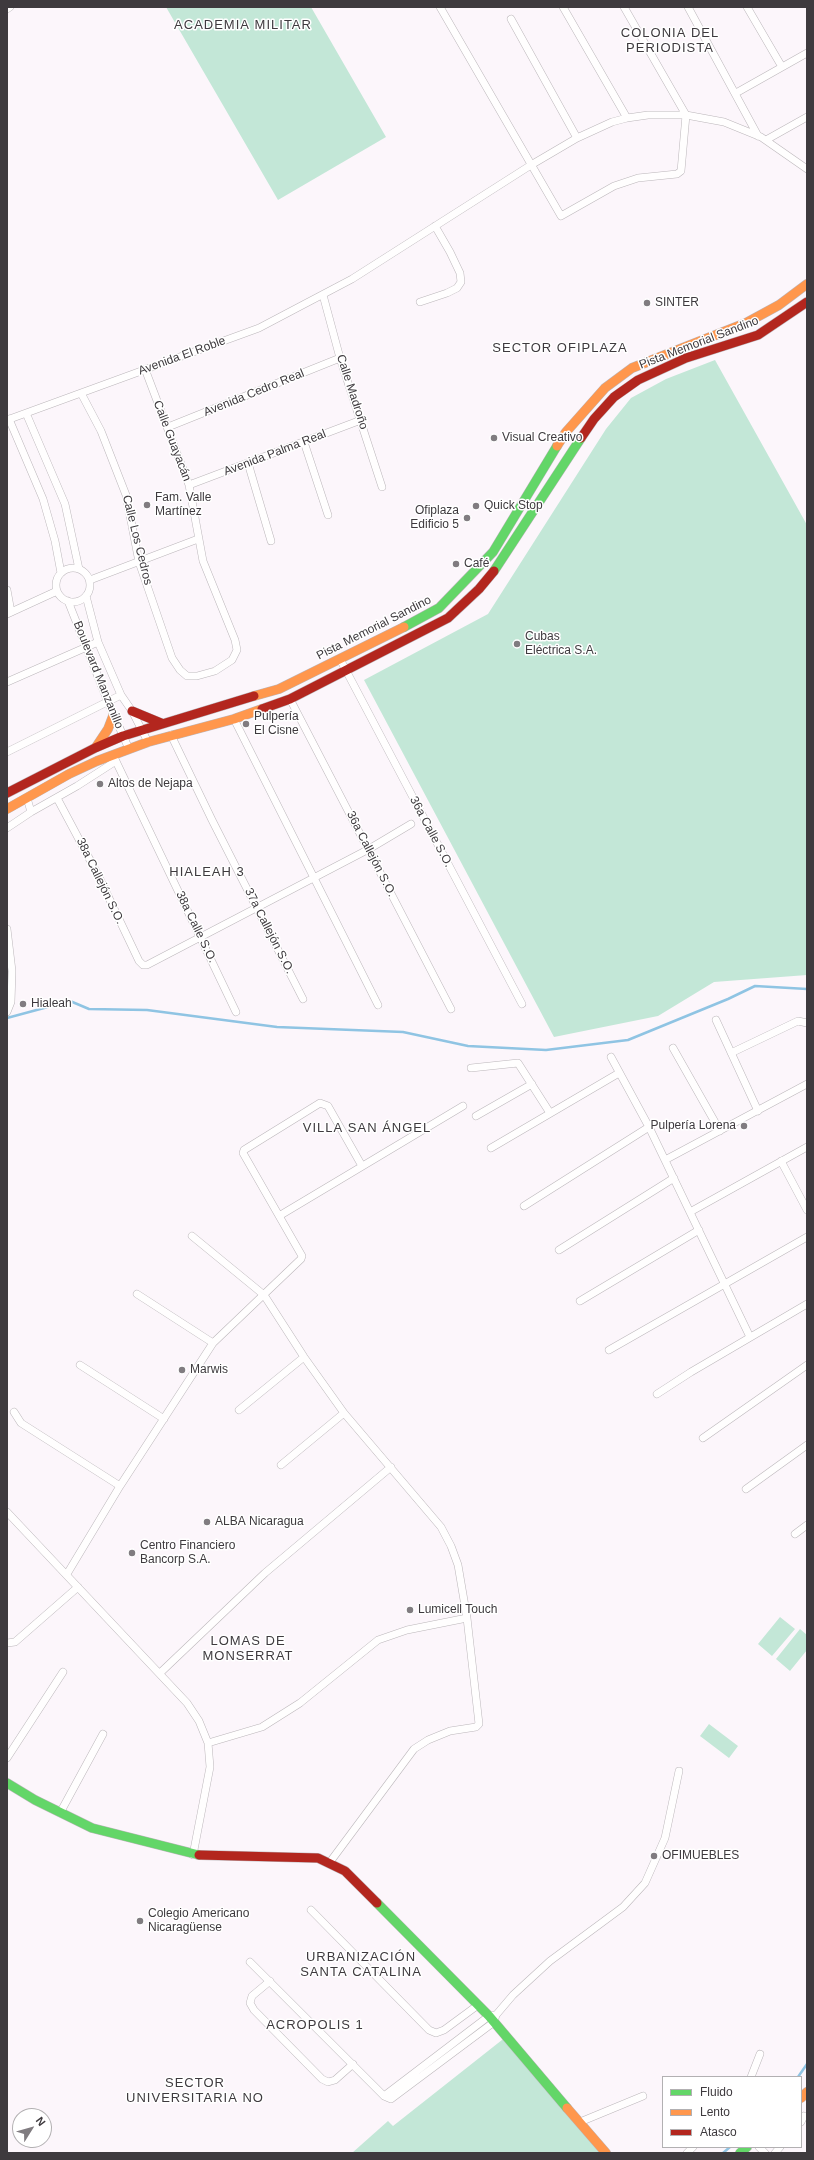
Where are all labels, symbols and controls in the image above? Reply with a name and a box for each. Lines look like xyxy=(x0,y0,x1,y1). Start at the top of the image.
district label: ACADEMIA MILITAR xyxy=(174,17,312,33)
district label: COLONIA DEL PERIODISTA xyxy=(621,25,719,56)
place label: SINTER xyxy=(655,296,699,310)
marker: SINTER xyxy=(642,298,652,308)
street label: Pista Memorial Sandino xyxy=(637,314,761,372)
street label: Avenida El Roble xyxy=(136,334,228,378)
district label: SECTOR OFIPLAZA xyxy=(492,340,628,356)
street label: Calle Madroño xyxy=(333,353,371,431)
street label: Avenida Cedro Real xyxy=(202,366,306,420)
street label: Calle Guayacán xyxy=(150,399,194,483)
street label: Avenida Palma Real xyxy=(222,427,328,479)
place label: Visual Creativo xyxy=(502,431,582,445)
marker: Visual Creativo xyxy=(489,433,499,443)
place label: Fam. Valle Martínez xyxy=(155,491,211,519)
street label: Calle Los Cedros xyxy=(119,494,155,586)
place label: Quick Stop xyxy=(484,499,543,513)
marker: Fam. Valle Martínez xyxy=(142,500,152,510)
marker: Quick Stop xyxy=(471,501,481,511)
place label: Ofiplaza Edificio 5 xyxy=(410,504,459,532)
marker: Ofiplaza Edificio 5 xyxy=(462,513,472,523)
place label: Café xyxy=(464,557,489,571)
marker: Café xyxy=(451,559,461,569)
street label: Pista Memorial Sandino xyxy=(314,593,434,663)
street label: Boulevard Manzanillo xyxy=(70,619,126,731)
place label: Cubas Eléctrica S.A. xyxy=(525,630,597,658)
marker: Cubas Eléctrica S.A. xyxy=(512,639,522,649)
place label: Pulpería El Cisne xyxy=(254,710,299,738)
marker: Pulpería El Cisne xyxy=(241,719,251,729)
place label: Altos de Nejapa xyxy=(108,777,193,791)
marker: Altos de Nejapa xyxy=(95,779,105,789)
street label: 36a Calle S.O. xyxy=(406,794,456,870)
street label: 36a Callejón S.O. xyxy=(343,809,399,899)
street label: 38a Callejón S.O. xyxy=(73,836,127,926)
district label: HIALEAH 3 xyxy=(169,864,245,880)
street label: 37a Callejón S.O. xyxy=(241,886,297,976)
street label: 38a Calle S.O. xyxy=(172,889,220,965)
place label: Hialeah xyxy=(31,997,72,1011)
marker: Hialeah xyxy=(18,999,28,1009)
place label: Pulpería Lorena xyxy=(651,1119,736,1133)
district label: VILLA SAN ÁNGEL xyxy=(303,1120,431,1136)
marker: Pulpería Lorena xyxy=(739,1121,749,1131)
place label: Marwis xyxy=(190,1363,228,1377)
marker: Marwis xyxy=(177,1365,187,1375)
place label: ALBA Nicaragua xyxy=(215,1515,304,1529)
marker: ALBA Nicaragua xyxy=(202,1517,212,1527)
place label: Centro Financiero Bancorp S.A. xyxy=(140,1539,235,1567)
marker: Centro Financiero Bancorp S.A. xyxy=(127,1548,137,1558)
place label: Lumicell Touch xyxy=(418,1603,497,1617)
marker: Lumicell Touch xyxy=(405,1605,415,1615)
district label: LOMAS DE MONSERRAT xyxy=(202,1633,294,1664)
place label: OFIMUEBLES xyxy=(662,1849,739,1863)
marker: OFIMUEBLES xyxy=(649,1851,659,1861)
place label: Colegio Americano Nicaragüense xyxy=(148,1907,249,1935)
marker: Colegio Americano Nicaragüense xyxy=(135,1916,145,1926)
district label: URBANIZACIÓN SANTA CATALINA xyxy=(300,1949,422,1980)
district label: ACROPOLIS 1 xyxy=(266,2017,364,2033)
district label: SECTOR UNIVERSITARIA NO xyxy=(126,2075,264,2106)
legend xyxy=(662,2076,802,2148)
text: Fluido xyxy=(700,2085,733,2099)
text: Lento xyxy=(700,2105,730,2119)
north arrow xyxy=(12,2108,52,2148)
text: N xyxy=(34,2115,48,2128)
text: Atasco xyxy=(700,2125,737,2139)

